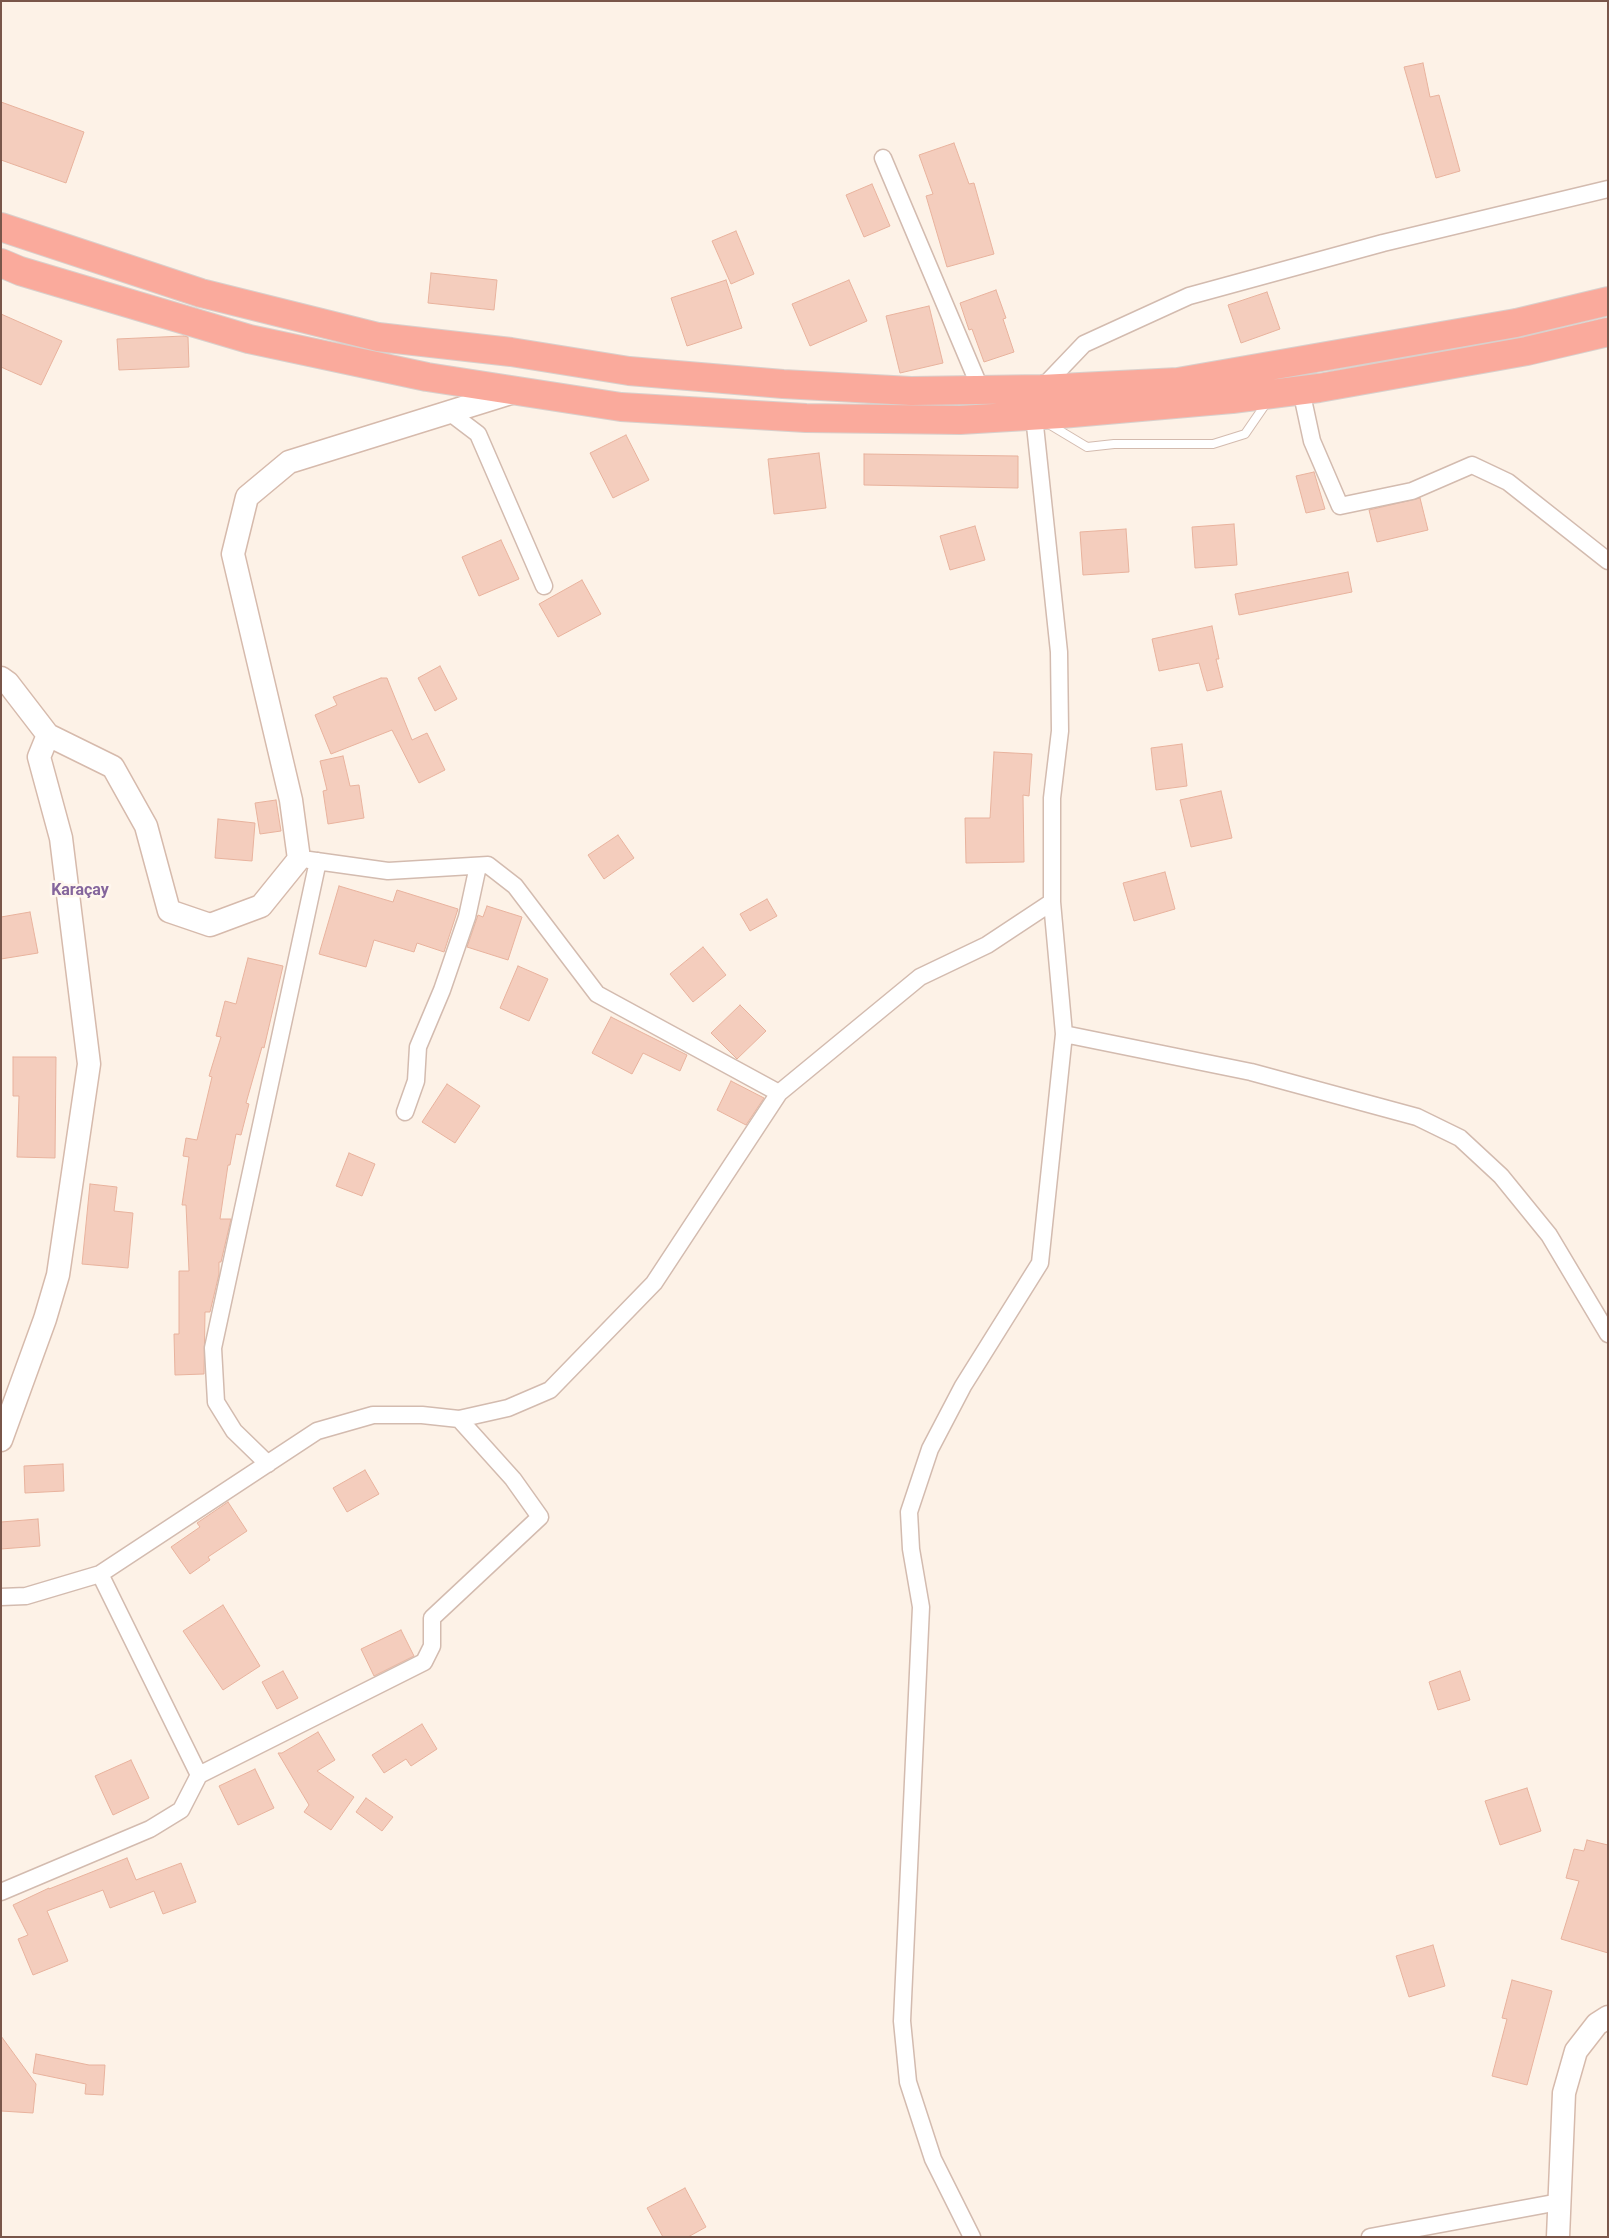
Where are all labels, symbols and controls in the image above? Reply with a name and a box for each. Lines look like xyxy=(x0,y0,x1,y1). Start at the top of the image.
district label: Karaçay xyxy=(51,881,109,901)

